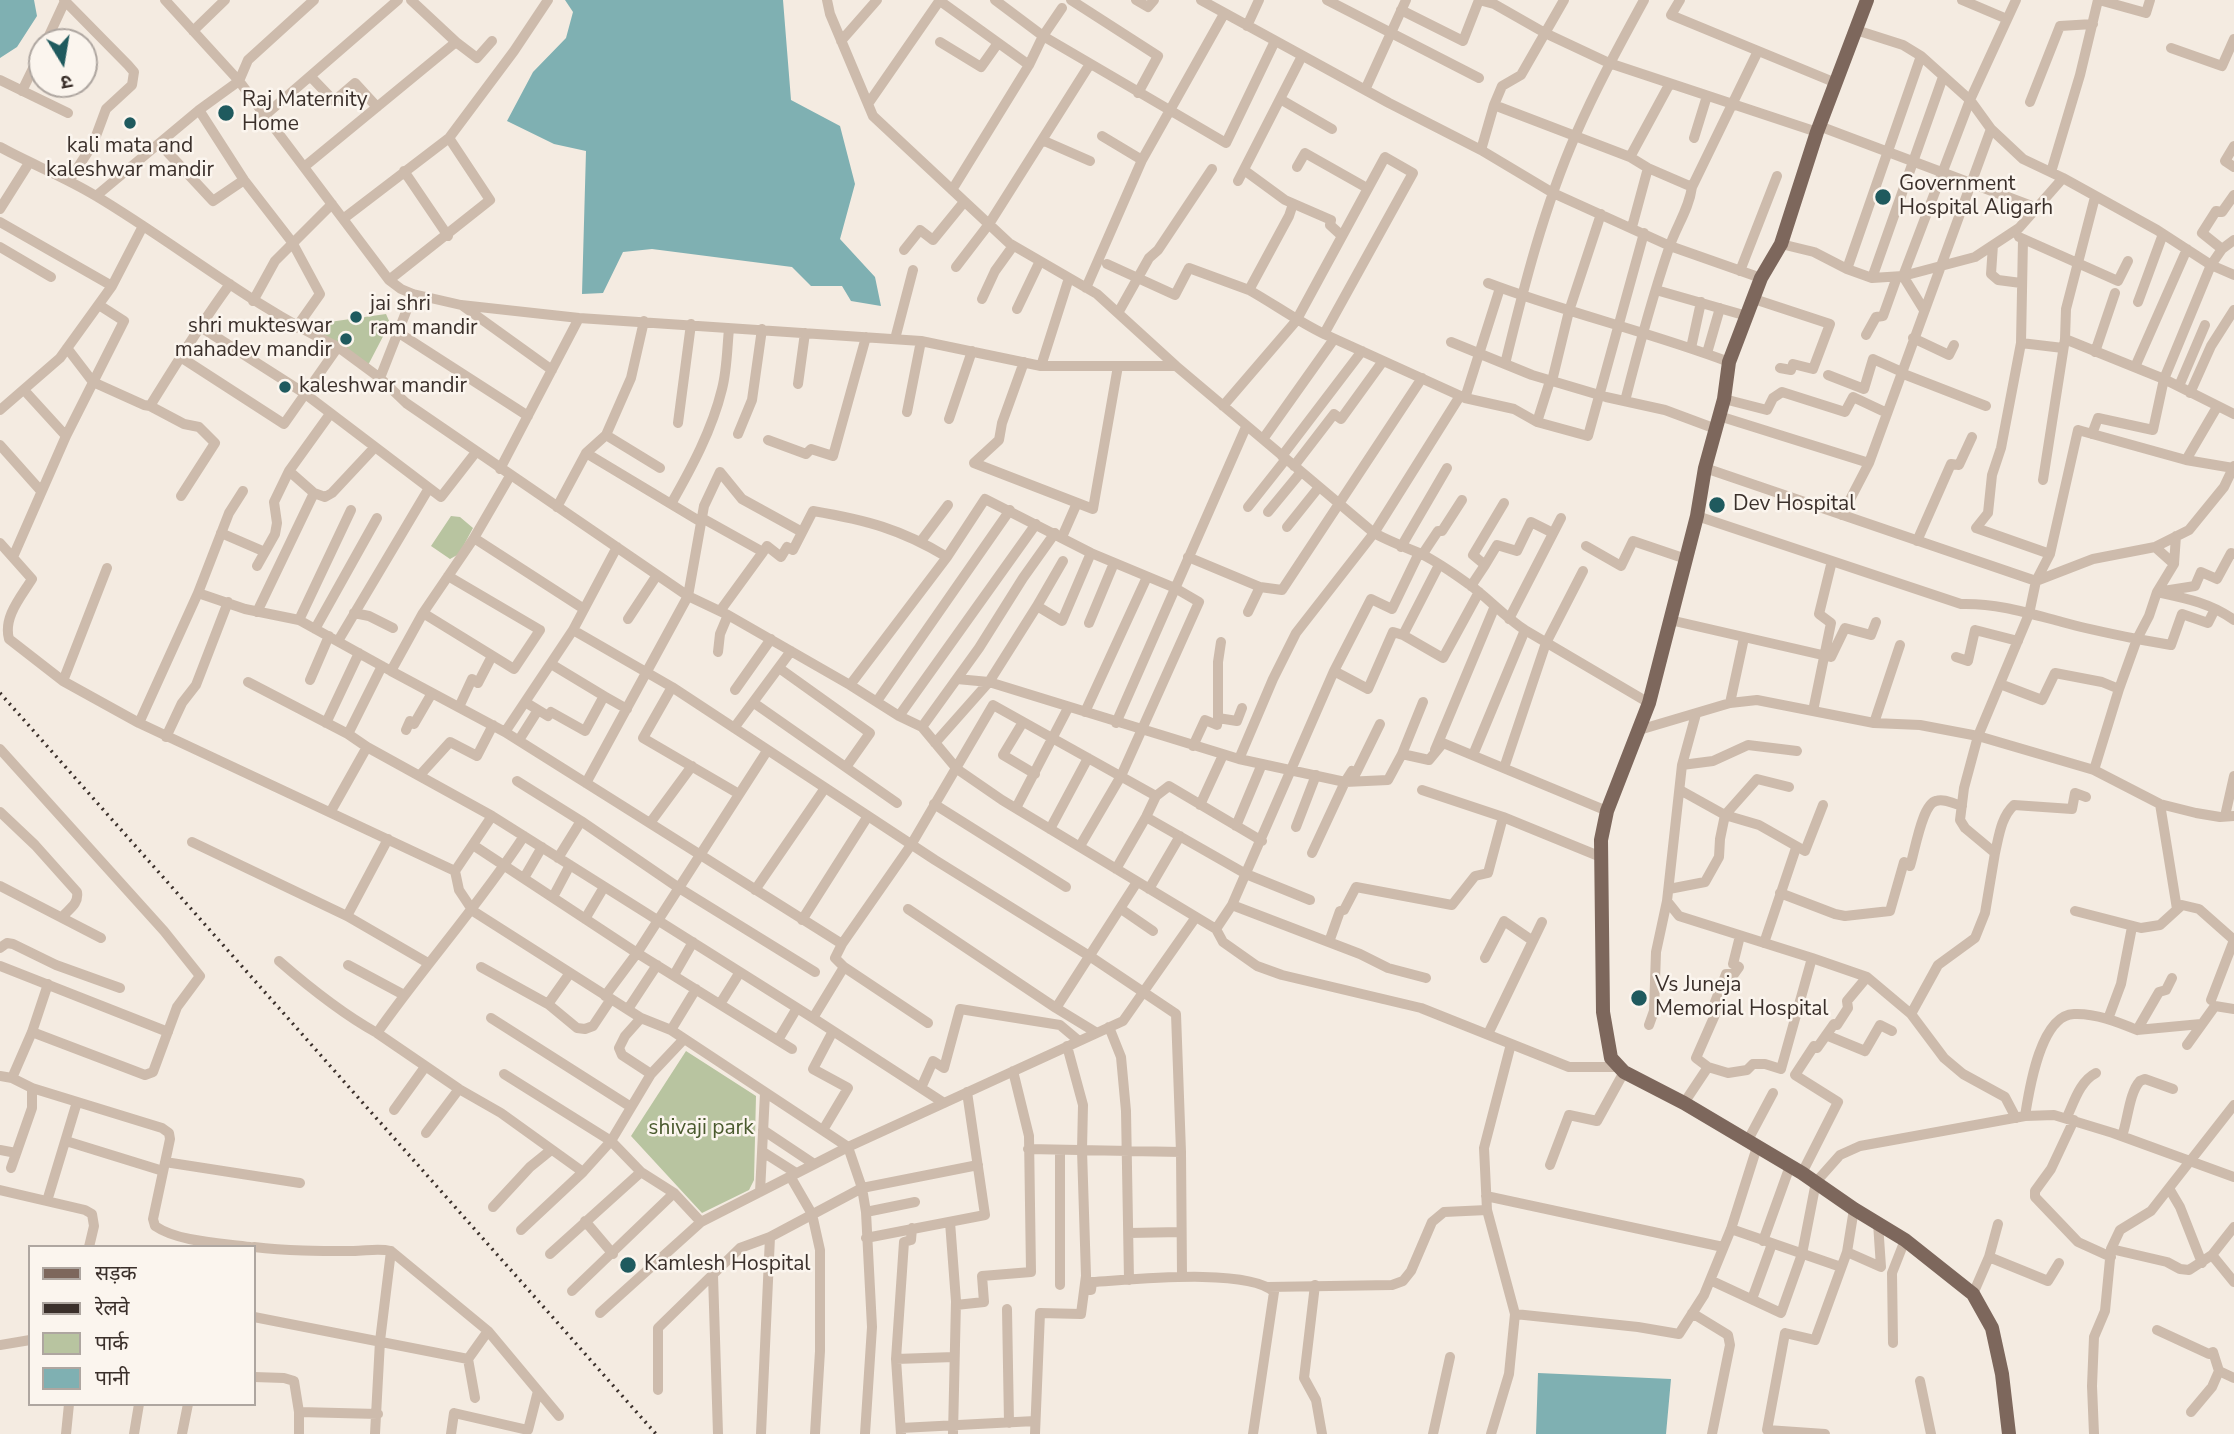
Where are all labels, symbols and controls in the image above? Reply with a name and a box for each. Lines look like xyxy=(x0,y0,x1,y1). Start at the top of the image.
north arrow xyxy=(28,28,98,98)
text: उ xyxy=(59,68,75,95)
place label: Raj Maternity Home xyxy=(242,88,368,138)
marker: Raj Maternity Home xyxy=(216,103,236,123)
marker: kali mata and kaleshwar mandir xyxy=(122,115,138,131)
place label: kali mata and kaleshwar mandir xyxy=(46,134,214,184)
place label: Government Hospital Aligarh xyxy=(1899,172,2053,222)
marker: Government Hospital Aligarh xyxy=(1873,187,1893,207)
place label: jai shri ram mandir xyxy=(370,292,478,342)
marker: jai shri ram mandir xyxy=(348,309,364,325)
place label: shri mukteswar mahadev mandir xyxy=(175,314,332,364)
marker: shri mukteswar mahadev mandir xyxy=(338,331,354,347)
place label: kaleshwar mandir xyxy=(299,374,467,400)
marker: kaleshwar mandir xyxy=(277,379,293,395)
place label: Dev Hospital xyxy=(1733,492,1855,518)
marker: Dev Hospital xyxy=(1707,495,1727,515)
place label: Vs Juneja Memorial Hospital xyxy=(1655,973,1828,1023)
marker: Vs Juneja Memorial Hospital xyxy=(1629,988,1649,1008)
park label: shivaji park xyxy=(648,1116,754,1142)
legend xyxy=(28,1245,256,1406)
place label: Kamlesh Hospital xyxy=(644,1252,811,1278)
marker: Kamlesh Hospital xyxy=(618,1255,638,1275)
text: सड़क xyxy=(95,1259,137,1287)
text: रेलवे xyxy=(95,1294,130,1322)
text: पार्क xyxy=(95,1329,129,1357)
text: पानी xyxy=(95,1364,129,1392)

